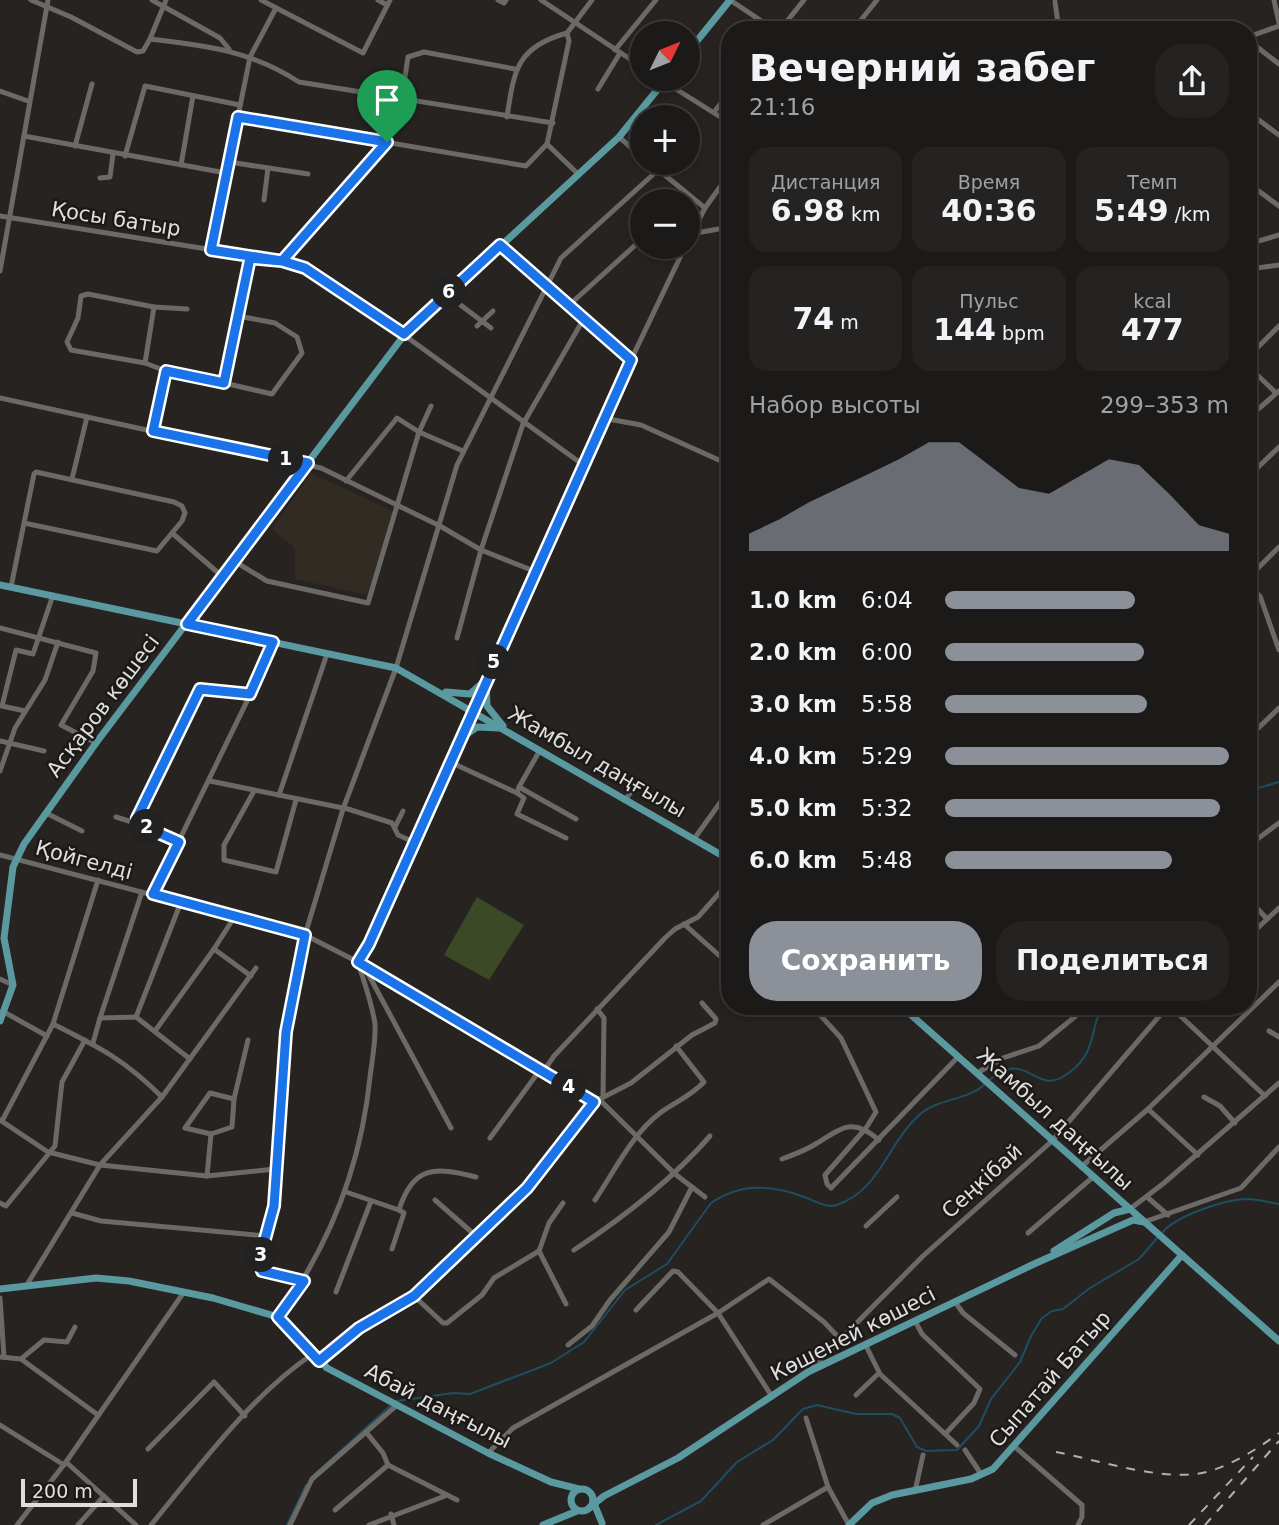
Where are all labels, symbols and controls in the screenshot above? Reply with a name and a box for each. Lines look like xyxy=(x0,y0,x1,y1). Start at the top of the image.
north arrow xyxy=(630,21,700,91)
map controls xyxy=(630,21,700,259)
button: share xyxy=(1155,44,1229,118)
text: Вечерний забег xyxy=(749,46,1095,90)
pin xyxy=(357,70,417,142)
icon: arrive xyxy=(368,81,406,119)
text: 21:16 xyxy=(749,94,815,120)
button: + xyxy=(630,105,700,175)
text: Дистанция xyxy=(771,171,880,193)
text: Время xyxy=(958,171,1020,193)
text: Темп xyxy=(1127,171,1177,193)
button: − xyxy=(630,189,700,259)
text: 6.98 xyxy=(771,193,845,228)
text: 40:36 xyxy=(941,193,1037,228)
text: 5:49 xyxy=(1094,193,1169,228)
street label: Қосы батыр xyxy=(50,197,182,241)
text: km xyxy=(845,203,880,225)
text: /km xyxy=(1169,203,1211,225)
pin: 6 xyxy=(432,274,466,310)
text: 6 xyxy=(442,280,455,302)
text: Пульс xyxy=(959,290,1019,312)
text: kcal xyxy=(1133,290,1172,312)
text: 74 xyxy=(793,301,834,336)
text: m xyxy=(834,311,859,333)
text: 144 xyxy=(933,312,996,347)
text: 477 xyxy=(1121,312,1184,347)
text: bpm xyxy=(996,322,1045,344)
text: Набор высоты xyxy=(749,392,921,418)
text: 299–353 m xyxy=(1100,392,1229,418)
pin: 1 xyxy=(268,442,304,476)
text: 1 xyxy=(279,447,292,469)
text: 1.0 km xyxy=(749,587,837,613)
text: 6:04 xyxy=(861,587,913,613)
street label: Асқаров көшесі xyxy=(42,630,164,782)
text: 2.0 km xyxy=(749,639,837,665)
text: 6:00 xyxy=(861,639,913,665)
pin: 5 xyxy=(476,644,512,680)
text: 5 xyxy=(487,650,500,672)
text: 3.0 km xyxy=(749,691,837,717)
text: 5:58 xyxy=(861,691,913,717)
street label: Жамбыл даңғылы xyxy=(504,701,690,823)
text: 4.0 km xyxy=(749,743,837,769)
text: 5:29 xyxy=(861,743,913,769)
text: 5.0 km xyxy=(749,795,837,821)
text: 5:32 xyxy=(861,795,913,821)
pin: 2 xyxy=(130,810,164,844)
text: 2 xyxy=(140,815,153,837)
street label: Қойгелді xyxy=(33,836,135,884)
text: 6.0 km xyxy=(749,847,837,873)
text: 5:48 xyxy=(861,847,913,873)
button: Сохранить xyxy=(749,921,982,1001)
button: Поделиться xyxy=(996,921,1229,1001)
street label: Жамбыл даңғылы xyxy=(972,1043,1138,1195)
pin: 4 xyxy=(552,1070,586,1104)
text: 4 xyxy=(562,1075,575,1097)
street label: Сеңкібай xyxy=(937,1139,1027,1223)
pin: 3 xyxy=(244,1238,278,1272)
text: 3 xyxy=(254,1243,267,1265)
street label: Көшеней көшесі xyxy=(767,1282,939,1386)
street label: Сыпатай Батыр xyxy=(984,1306,1116,1452)
street label: Абай даңғылы xyxy=(361,1359,515,1453)
scale bar xyxy=(21,1476,136,1508)
text: 200 m xyxy=(32,1480,93,1502)

